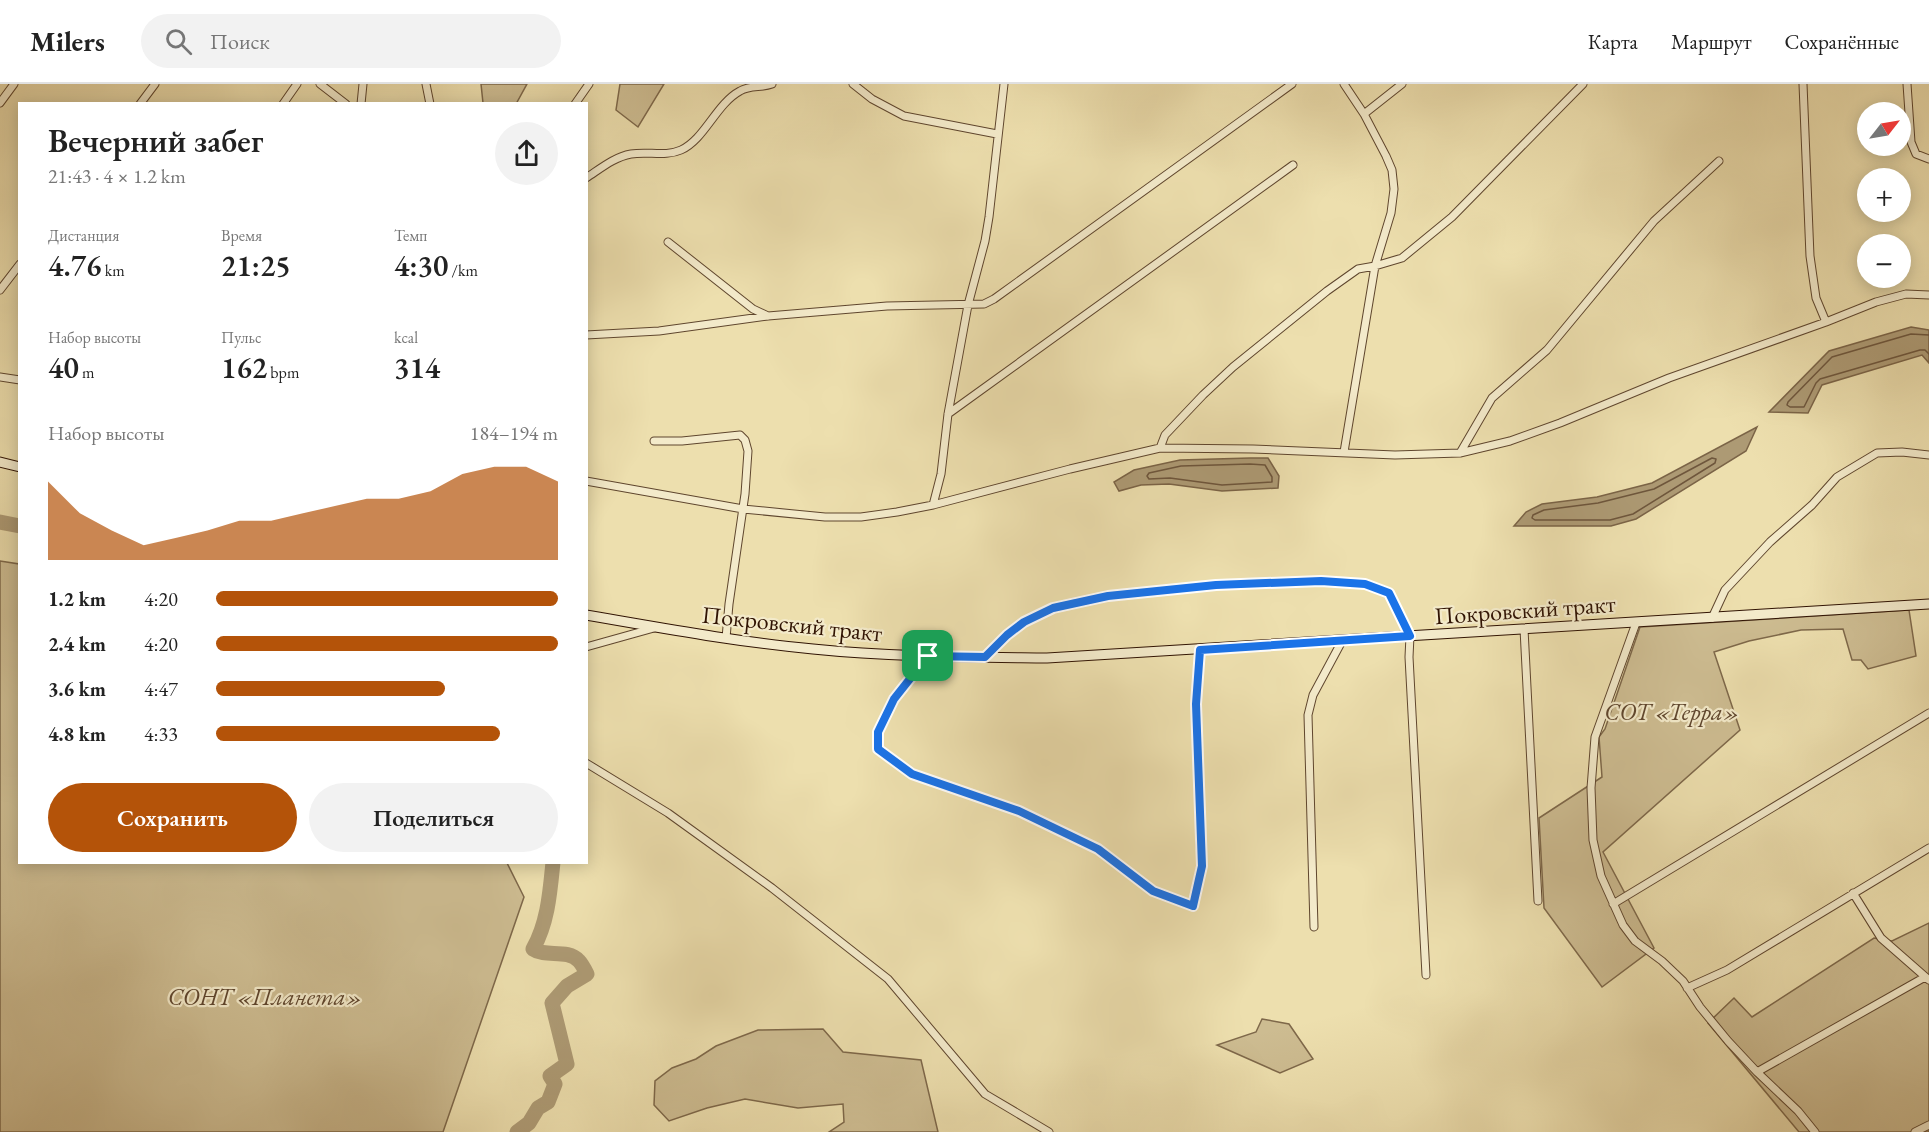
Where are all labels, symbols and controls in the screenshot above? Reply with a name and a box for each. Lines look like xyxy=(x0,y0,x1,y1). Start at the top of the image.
search box xyxy=(141,14,561,68)
text: Milers xyxy=(30,23,105,59)
icon: search xyxy=(162,25,195,58)
text: Поиск xyxy=(210,27,270,56)
text: Карта xyxy=(1588,28,1638,55)
text: Маршрут xyxy=(1671,28,1752,55)
text: Сохранённые xyxy=(1785,28,1899,55)
north arrow xyxy=(1857,102,1911,156)
map controls xyxy=(1857,102,1911,288)
text: Вечерний забег xyxy=(48,119,263,162)
button: share xyxy=(495,122,558,185)
text: 21:43 · 4 × 1.2 km xyxy=(48,163,186,189)
button: + xyxy=(1857,168,1911,222)
text: Дистанция xyxy=(48,225,119,246)
text: Время xyxy=(221,225,262,246)
text: Темп xyxy=(394,225,427,246)
button: − xyxy=(1857,234,1911,288)
text: 4.76 xyxy=(48,246,101,285)
text: 21:25 xyxy=(221,246,291,285)
text: 4:30 xyxy=(394,246,448,285)
text: km xyxy=(101,260,125,281)
text: /km xyxy=(448,260,478,281)
text: Набор высоты xyxy=(48,327,141,348)
text: Пульс xyxy=(221,327,262,348)
text: kcal xyxy=(394,327,418,348)
text: 40 xyxy=(48,348,79,387)
text: 162 xyxy=(221,348,267,387)
text: 314 xyxy=(394,348,440,387)
text: m xyxy=(79,362,94,383)
text: bpm xyxy=(267,362,299,383)
text: Набор высоты xyxy=(48,420,164,446)
text: 184–194 m xyxy=(470,420,558,446)
text: 1.2 km xyxy=(48,586,106,612)
text: 4:20 xyxy=(144,586,178,612)
street label: Покровский тракт xyxy=(1433,588,1617,631)
street label: Покровский тракт xyxy=(700,599,884,648)
pin xyxy=(902,630,953,681)
text: 2.4 km xyxy=(48,631,106,657)
text: 4:20 xyxy=(144,631,178,657)
icon: arrive xyxy=(911,639,944,672)
text: 3.6 km xyxy=(48,676,106,702)
text: 4:47 xyxy=(144,676,178,702)
park label: СОТ «Терра» xyxy=(1604,696,1740,727)
text: 4.8 km xyxy=(48,721,106,747)
text: 4:33 xyxy=(144,721,178,747)
button: Сохранить xyxy=(48,783,297,852)
button: Поделиться xyxy=(309,783,558,852)
park label: СОНТ «Планета» xyxy=(168,981,362,1012)

